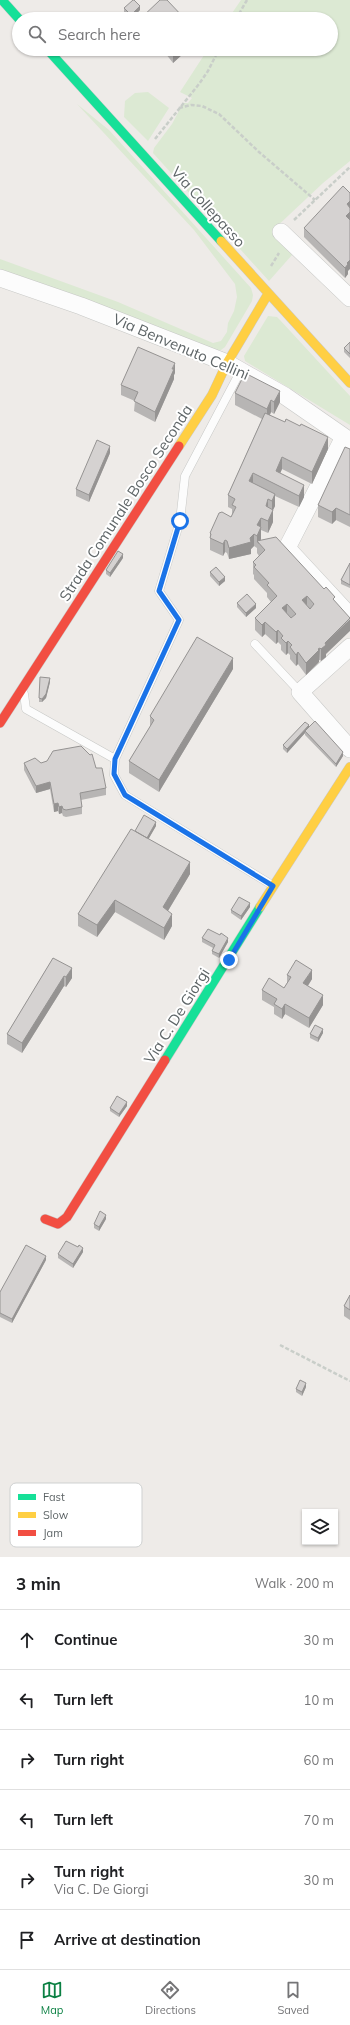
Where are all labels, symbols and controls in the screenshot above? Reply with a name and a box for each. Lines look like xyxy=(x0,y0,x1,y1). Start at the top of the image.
search box xyxy=(12,12,338,56)
icon: search xyxy=(26,23,48,45)
text: Search here xyxy=(58,25,140,44)
street label: Via Collepasso xyxy=(167,162,250,251)
street label: Via Benvenuto Cellini xyxy=(110,309,252,384)
street label: Strada Comunale Bosco Seconda xyxy=(55,401,196,605)
route start xyxy=(171,512,189,530)
route end xyxy=(220,951,238,969)
street label: Via C. De Giorgi xyxy=(140,964,214,1067)
legend xyxy=(10,1483,142,1547)
text: Fast xyxy=(43,1490,65,1504)
text: Slow xyxy=(43,1508,69,1522)
map controls xyxy=(302,1509,338,1545)
button: layers xyxy=(302,1509,338,1545)
text: Jam xyxy=(43,1526,63,1540)
text: 3 min xyxy=(16,1573,61,1594)
text: Walk · 200 m xyxy=(255,1575,334,1591)
icon: ahead xyxy=(16,1629,38,1651)
text: Continue xyxy=(54,1630,117,1649)
text: 30 m xyxy=(304,1632,334,1648)
icon: left xyxy=(16,1689,38,1711)
text: Turn left xyxy=(54,1690,113,1709)
text: 10 m xyxy=(304,1692,334,1708)
icon: right xyxy=(16,1749,38,1771)
text: Turn right xyxy=(54,1750,124,1769)
text: 60 m xyxy=(304,1752,334,1768)
icon: left xyxy=(16,1809,38,1831)
text: Turn left xyxy=(54,1810,113,1829)
text: 70 m xyxy=(304,1812,334,1828)
text: Turn right xyxy=(54,1862,124,1881)
icon: right xyxy=(16,1869,38,1891)
text: 30 m xyxy=(304,1872,334,1888)
text: Via C. De Giorgi xyxy=(54,1881,149,1897)
icon: arrive xyxy=(16,1929,38,1951)
text: Arrive at destination xyxy=(54,1930,201,1949)
tab: Map xyxy=(41,1979,63,2017)
tab: Directions xyxy=(145,1979,196,2017)
tab: Saved xyxy=(277,1979,309,2017)

